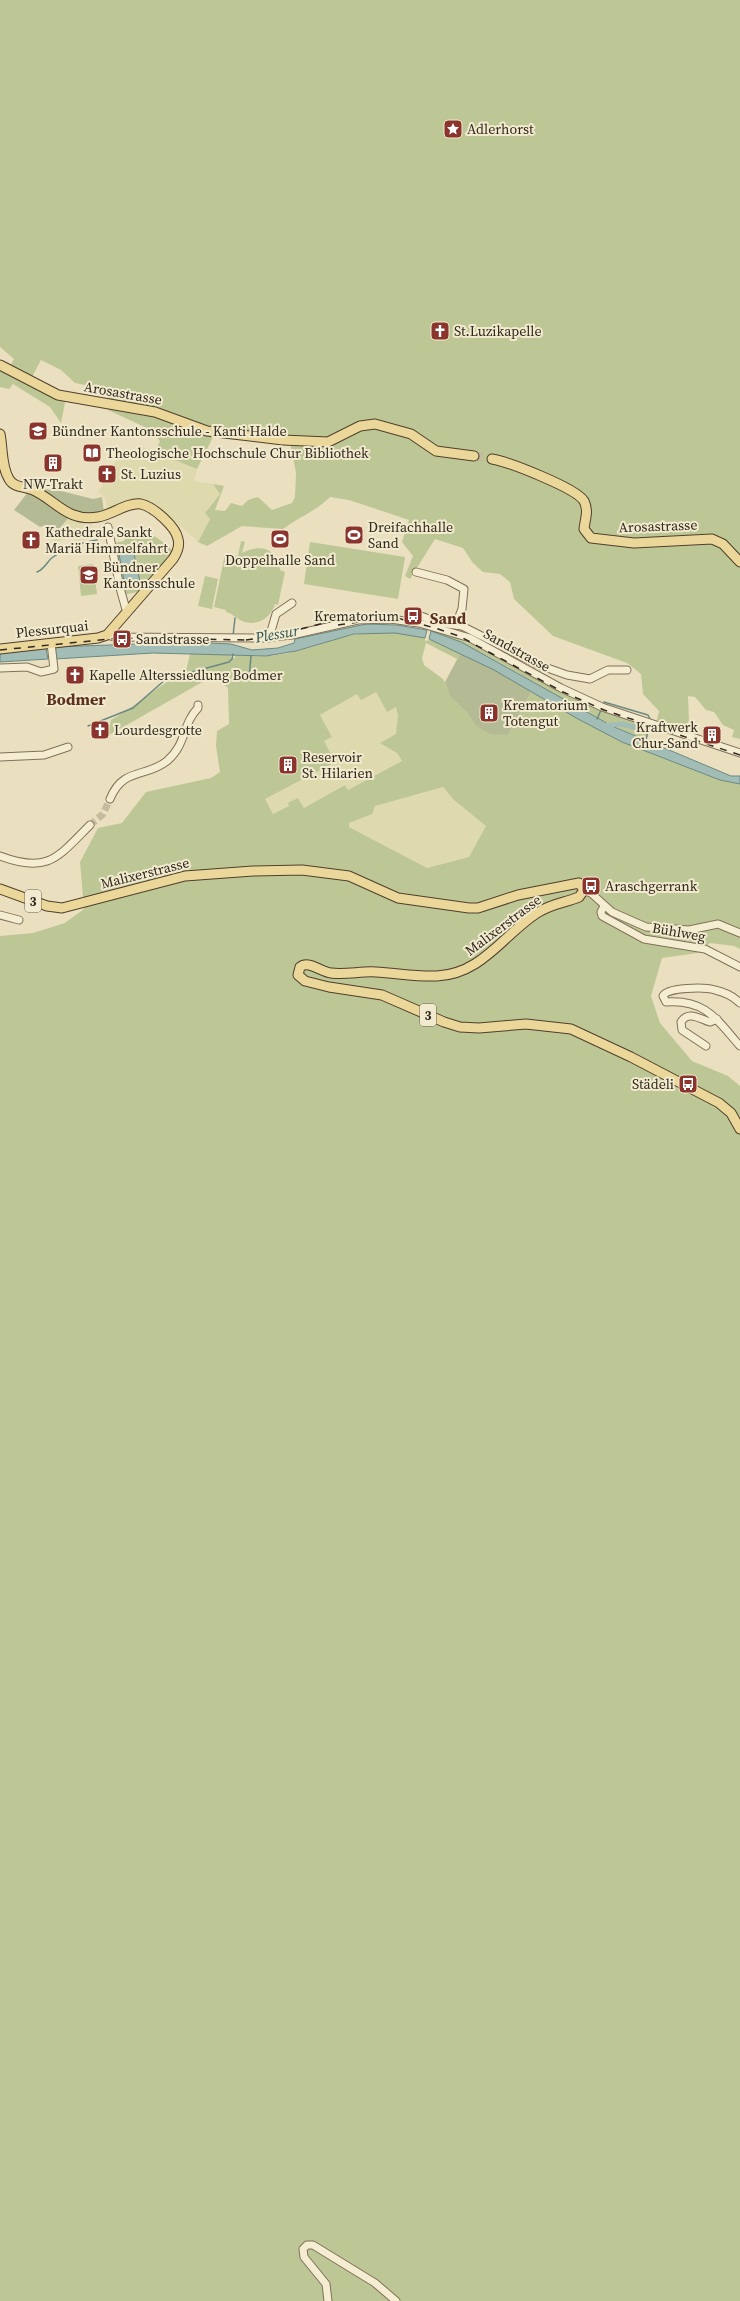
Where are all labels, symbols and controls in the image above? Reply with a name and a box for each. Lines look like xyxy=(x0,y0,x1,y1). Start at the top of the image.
place icon: Adlerhorst xyxy=(442,118,464,140)
place label: Adlerhorst xyxy=(467,119,534,139)
church icon: St.Luzikapelle xyxy=(429,320,451,342)
place label: St.Luzikapelle xyxy=(454,321,542,341)
street label: Arosastrasse xyxy=(82,376,164,410)
school or university icon: Bündner Kantonsschule - Kanti Halde xyxy=(27,420,49,442)
place label: Bündner Kantonsschule - Kanti Halde xyxy=(52,421,287,441)
library icon: Theologische Hochschule Chur Bibliothek xyxy=(81,442,103,464)
place label: Theologische Hochschule Chur Bibliothek xyxy=(106,443,369,463)
building icon: NW-Trakt xyxy=(42,452,64,474)
church icon: St. Luzius xyxy=(96,463,118,485)
place label: St. Luzius xyxy=(121,464,181,484)
place label: NW-Trakt xyxy=(23,474,83,494)
street label: Arosastrasse xyxy=(618,515,698,537)
place label: Dreifachhalle Sand xyxy=(368,517,453,553)
place label: Kathedrale Sankt Mariä Himmelfahrt xyxy=(45,522,168,558)
sports icon: Dreifachhalle Sand xyxy=(343,524,365,546)
sports icon: Doppelhalle Sand xyxy=(269,528,291,550)
church icon: Kathedrale Sankt Mariä Himmelfahrt xyxy=(20,529,42,551)
place label: Doppelhalle Sand xyxy=(225,550,335,570)
place label: Bündner Kantonsschule xyxy=(103,557,195,593)
school or university icon: Bündner Kantonsschule xyxy=(78,564,100,586)
bus stop icon: Krematorium xyxy=(402,605,424,627)
place label: Krematorium xyxy=(314,606,399,626)
district label: Sand xyxy=(430,607,467,629)
street label: Plessurquai xyxy=(15,615,89,643)
water label: Plessur xyxy=(252,619,301,648)
street label: Sandstrasse xyxy=(480,623,554,677)
bus stop icon: Sandstrasse xyxy=(111,628,133,650)
place label: Sandstrasse xyxy=(136,629,209,649)
church icon: Kapelle Alterssiedlung Bodmer xyxy=(64,664,86,686)
place label: Kapelle Alterssiedlung Bodmer xyxy=(89,665,283,685)
district label: Bodmer xyxy=(46,688,106,710)
place label: Krematorium Totengut xyxy=(503,695,588,731)
building icon: Krematorium Totengut xyxy=(478,702,500,724)
place label: Kraftwerk Chur-Sand xyxy=(632,717,698,753)
church icon: Lourdesgrotte xyxy=(89,719,111,741)
place label: Lourdesgrotte xyxy=(114,720,202,740)
building icon: Kraftwerk Chur-Sand xyxy=(701,724,723,746)
place label: Reservoir St. Hilarien xyxy=(302,747,374,783)
building icon: Reservoir St. Hilarien xyxy=(277,754,299,776)
street label: Malixerstrasse xyxy=(99,852,191,894)
bus stop icon: Araschgerrank xyxy=(580,875,602,897)
place label: Araschgerrank xyxy=(605,876,698,896)
road number: 3 xyxy=(25,890,41,912)
street label: Malixerstrasse xyxy=(461,890,545,960)
street label: Bühlweg xyxy=(651,917,707,947)
road number: 3 xyxy=(420,1004,436,1026)
bus stop icon: Städeli xyxy=(677,1073,699,1095)
place label: Städeli xyxy=(632,1074,674,1094)

